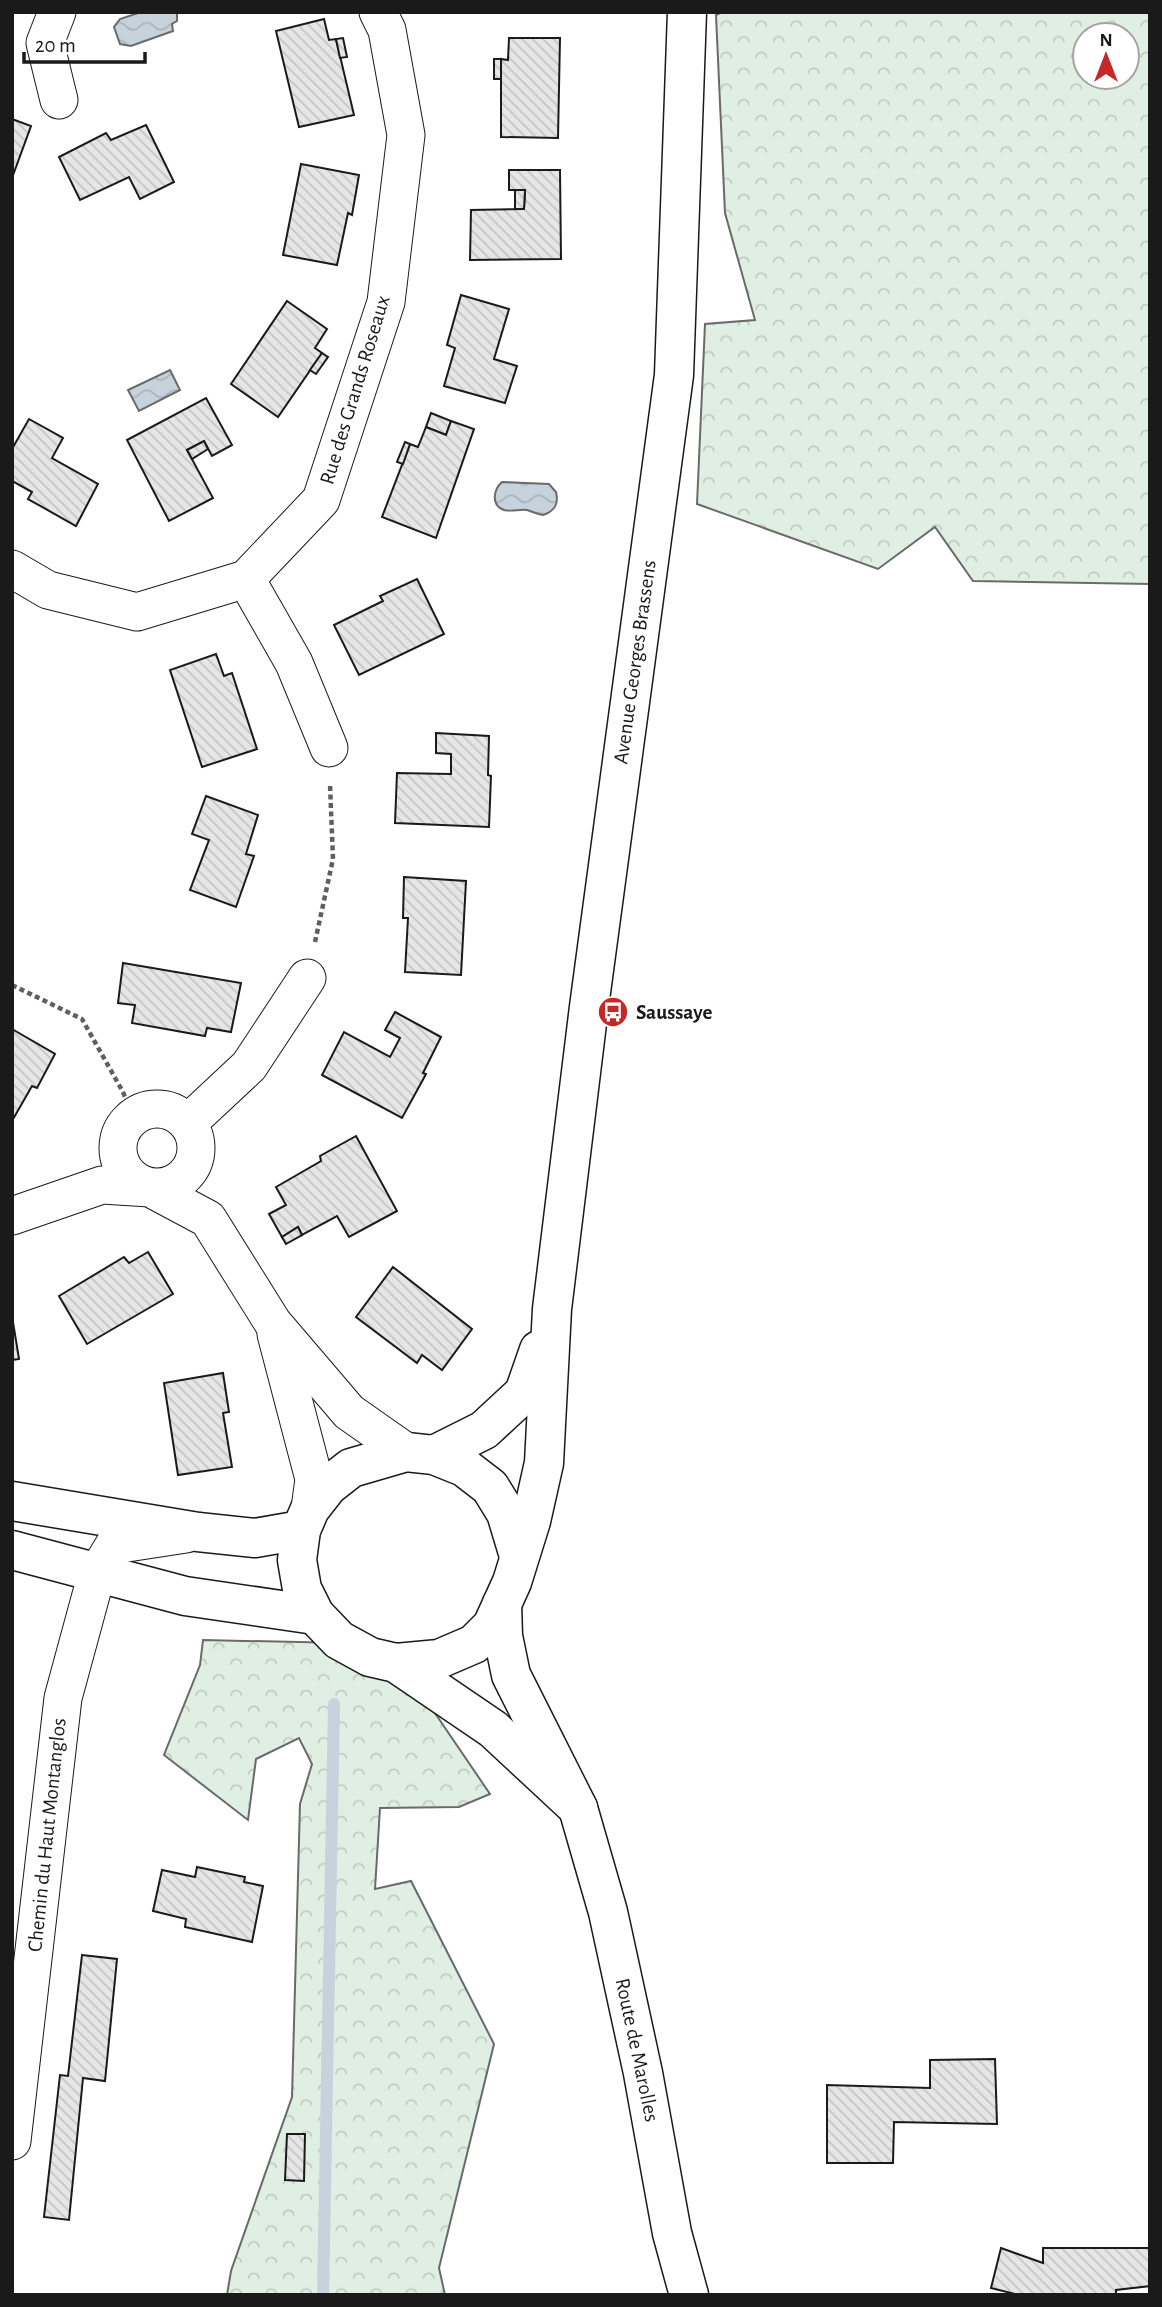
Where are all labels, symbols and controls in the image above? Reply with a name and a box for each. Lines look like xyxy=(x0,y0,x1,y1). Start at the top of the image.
scale bar xyxy=(24,21,145,65)
north arrow xyxy=(1071,21,1141,91)
text: N xyxy=(1099,31,1113,50)
text: 20 m xyxy=(35,35,76,56)
street label: Rue des Grands Roseaux xyxy=(316,293,394,487)
street label: Avenue Georges Brassens xyxy=(610,559,660,765)
bus stop icon: Saussaye xyxy=(596,995,630,1029)
place label: Saussaye xyxy=(636,1002,712,1023)
street label: Chemin du Haut Montanglos xyxy=(24,1717,70,1953)
street label: Route de Marolles xyxy=(612,1976,662,2124)

